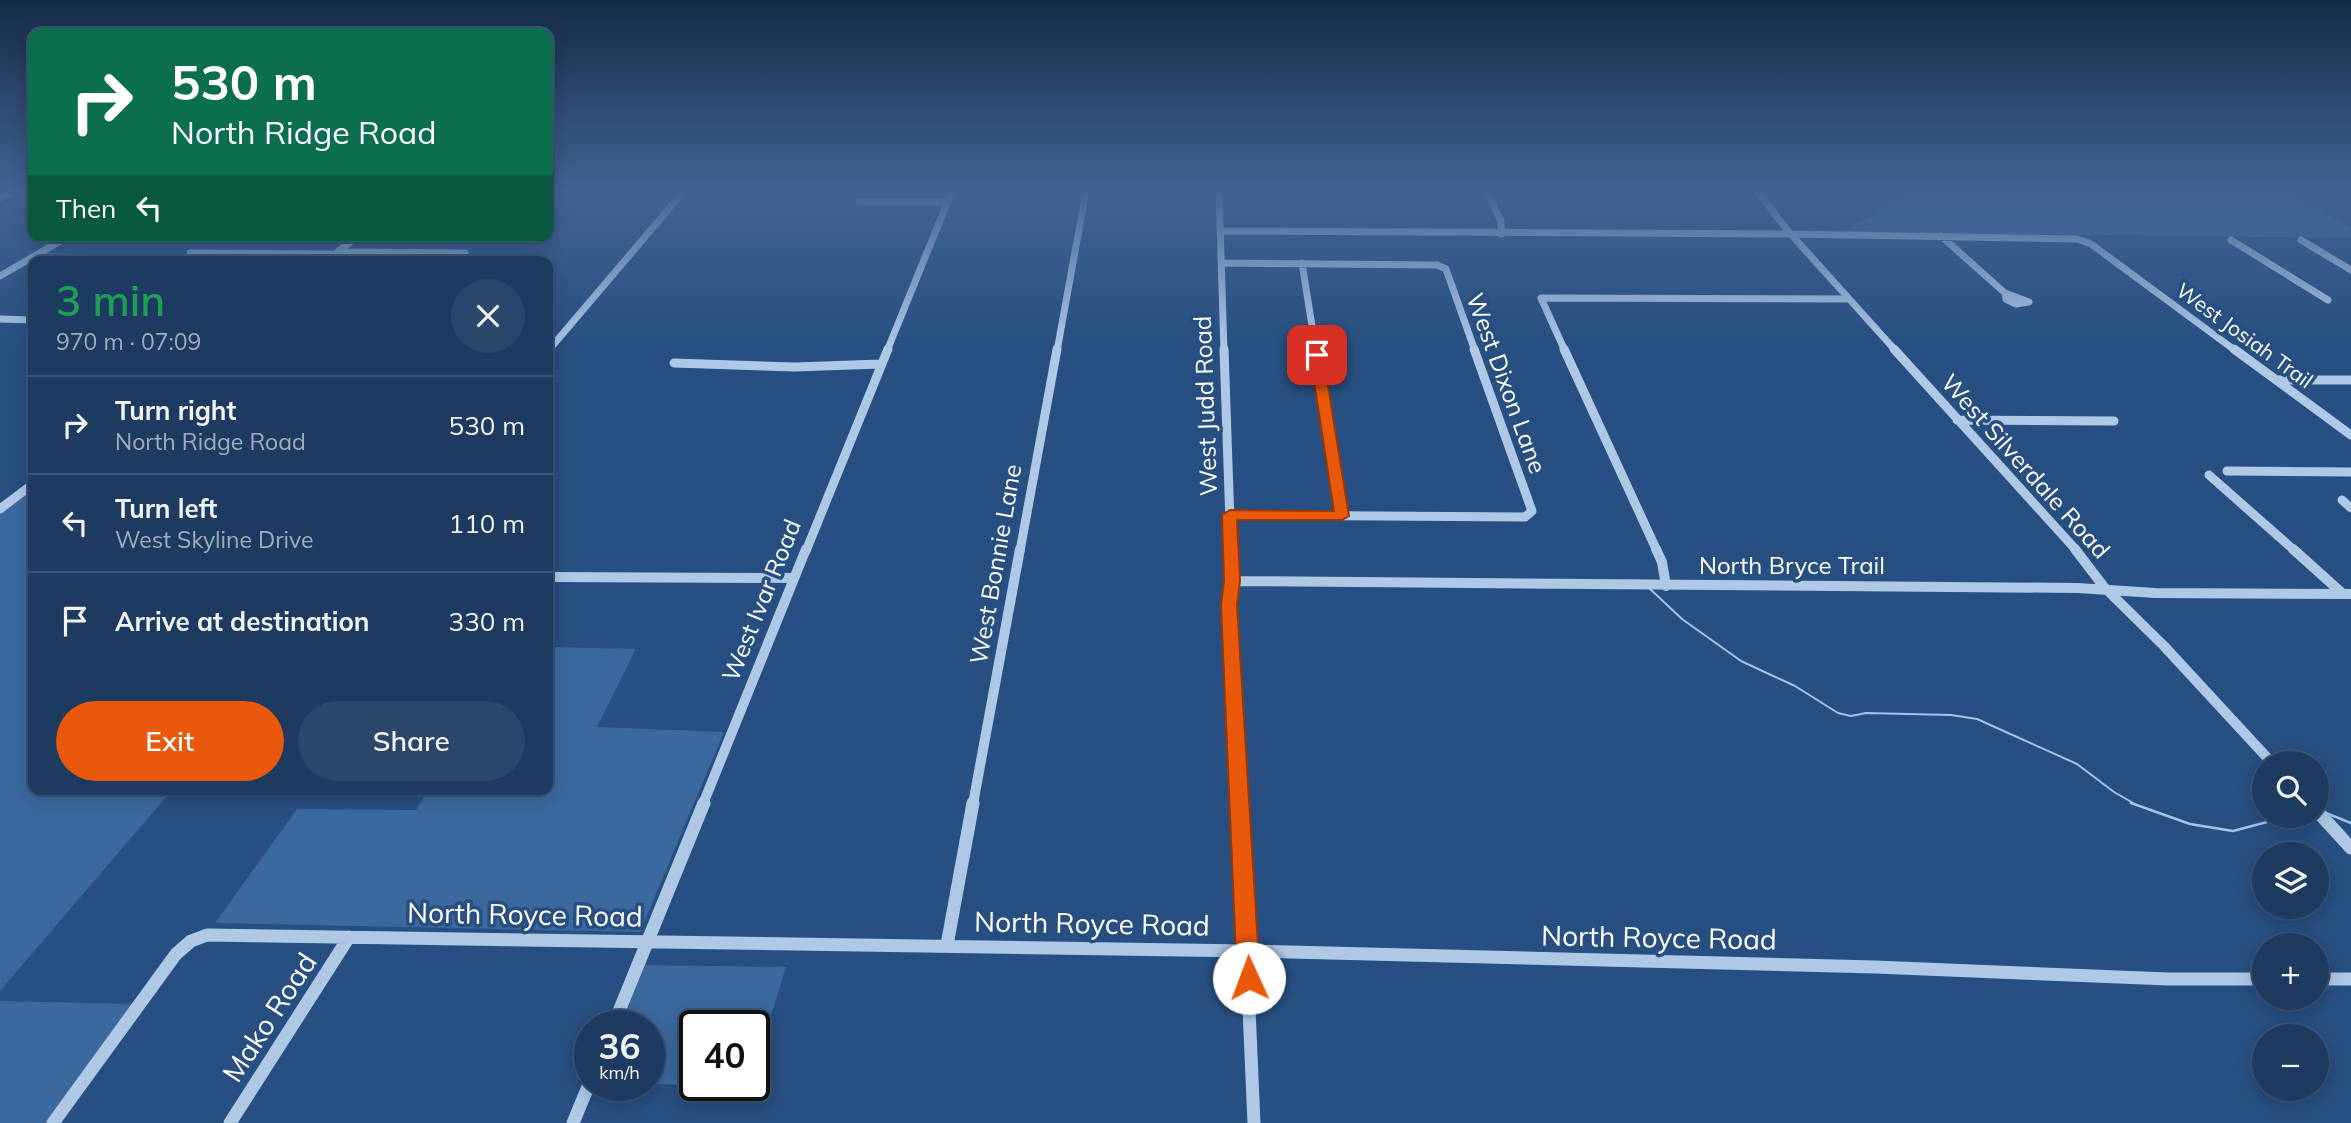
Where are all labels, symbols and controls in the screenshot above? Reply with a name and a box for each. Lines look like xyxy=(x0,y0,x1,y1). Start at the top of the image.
text: 530 m xyxy=(171,51,317,112)
icon: right xyxy=(56,56,147,147)
text: North Ridge Road xyxy=(171,112,436,152)
icon: left xyxy=(130,189,168,227)
text: Then xyxy=(56,192,116,225)
text: 3 min xyxy=(56,274,165,327)
street label: West Josiah Trail xyxy=(2172,277,2318,393)
button: close xyxy=(451,279,525,353)
street label: West Dixon Lane xyxy=(1460,289,1554,477)
street label: West Judd Road xyxy=(1187,315,1223,497)
pin xyxy=(1287,325,1347,385)
text: 970 m · 07:09 xyxy=(56,327,201,356)
icon: arrive xyxy=(1298,336,1336,374)
street label: West Silverdale Road xyxy=(1935,368,2117,564)
text: Turn right xyxy=(115,394,236,427)
icon: right xyxy=(56,406,94,444)
text: 530 m xyxy=(449,409,525,442)
text: North Ridge Road xyxy=(115,427,306,456)
street label: West Bonnie Lane xyxy=(963,462,1027,666)
text: Turn left xyxy=(115,492,217,525)
icon: left xyxy=(56,504,94,542)
text: 110 m xyxy=(449,507,525,540)
street label: West Ivar Road xyxy=(715,515,807,685)
text: West Skyline Drive xyxy=(115,525,314,554)
street label: North Bryce Trail xyxy=(1699,550,1885,580)
icon: arrive xyxy=(56,602,94,640)
text: Arrive at destination xyxy=(115,605,370,638)
text: 330 m xyxy=(449,605,525,638)
button: Exit xyxy=(56,701,284,781)
button: Share xyxy=(298,701,525,781)
map controls xyxy=(2252,751,2329,1101)
button: search xyxy=(2252,751,2329,828)
button: layers xyxy=(2252,842,2329,919)
street label: North Royce Road xyxy=(407,894,643,934)
street label: North Royce Road xyxy=(974,903,1210,943)
street label: North Royce Road xyxy=(1541,917,1777,957)
button: + xyxy=(2252,933,2329,1010)
position arrow xyxy=(1212,941,1286,1015)
street label: Mako Road xyxy=(214,946,324,1088)
speed limit sign: 40 xyxy=(679,1010,770,1101)
text: 36 xyxy=(598,1024,641,1068)
button: − xyxy=(2252,1024,2329,1101)
text: km/h xyxy=(599,1061,640,1084)

